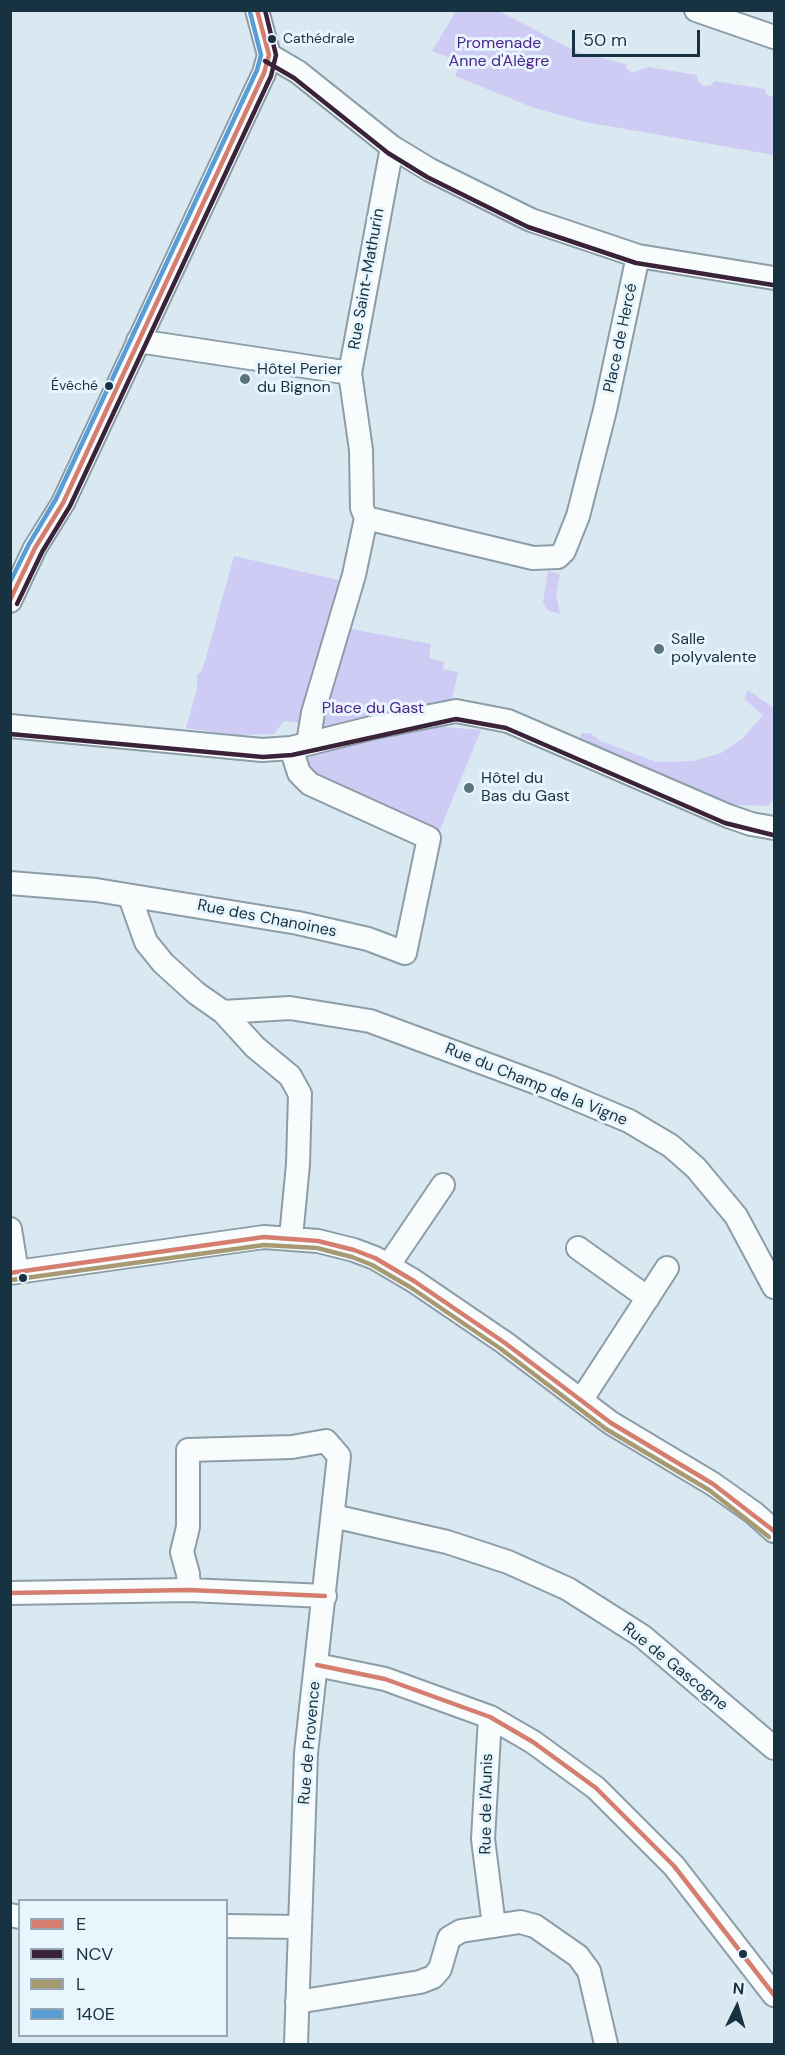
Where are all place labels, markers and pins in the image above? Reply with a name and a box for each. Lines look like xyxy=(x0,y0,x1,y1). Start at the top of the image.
place label: Cathédrale xyxy=(283,31,355,47)
marker: Cathédrale xyxy=(266,33,278,45)
place label: Hôtel Perier du Bignon xyxy=(257,360,343,398)
marker: Hôtel Perier du Bignon xyxy=(238,372,252,386)
place label: Évêché xyxy=(51,378,98,394)
marker: Évêché xyxy=(103,380,115,392)
place label: Salle polyvalente xyxy=(671,630,757,668)
marker: Salle polyvalente xyxy=(652,642,666,656)
place label: Hôtel du Bas du Gast xyxy=(481,769,570,807)
marker: Hôtel du Bas du Gast xyxy=(462,781,476,795)
unlabelled marker xyxy=(17,1272,29,1284)
unlabelled marker xyxy=(737,1948,749,1960)

